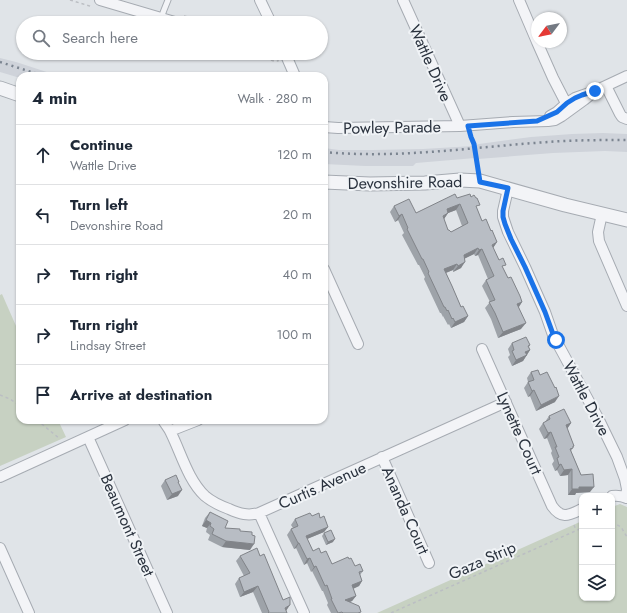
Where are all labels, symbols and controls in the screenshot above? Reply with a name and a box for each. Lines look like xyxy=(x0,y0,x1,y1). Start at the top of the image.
north arrow xyxy=(531,12,567,48)
search box xyxy=(16,16,328,60)
street label: Wattle Drive xyxy=(403,21,458,105)
icon: search xyxy=(30,27,52,49)
text: Search here xyxy=(62,27,138,49)
route end xyxy=(586,82,604,100)
text: 4 min xyxy=(32,86,77,110)
text: Walk · 280 m xyxy=(237,89,312,108)
street label: Powley Parade xyxy=(343,115,441,140)
text: Continue xyxy=(70,134,133,156)
icon: ahead xyxy=(32,144,54,166)
text: 120 m xyxy=(277,145,312,164)
text: Wattle Drive xyxy=(70,156,137,175)
street label: Devonshire Road xyxy=(348,170,463,195)
text: Turn left xyxy=(70,194,128,216)
icon: left xyxy=(32,204,54,226)
text: 20 m xyxy=(283,205,312,224)
text: Devonshire Road xyxy=(70,216,163,235)
icon: right xyxy=(32,264,54,286)
text: Turn right xyxy=(70,264,138,286)
text: 40 m xyxy=(283,265,312,284)
text: Turn right xyxy=(70,314,138,336)
icon: right xyxy=(32,324,54,346)
text: 100 m xyxy=(277,325,312,344)
route start xyxy=(547,331,565,349)
text: Lindsay Street xyxy=(70,336,146,355)
street label: Wattle Drive xyxy=(557,357,616,440)
icon: arrive xyxy=(32,384,54,406)
text: Arrive at destination xyxy=(70,384,212,406)
street label: Lynette Court xyxy=(491,388,548,478)
street label: Curtis Avenue xyxy=(275,456,370,515)
street label: Ananda Court xyxy=(376,463,435,558)
street label: Beaumont Street xyxy=(95,470,160,580)
map controls xyxy=(579,493,615,601)
button: + xyxy=(579,493,615,529)
button: − xyxy=(579,529,615,565)
street label: Gaza Strip xyxy=(445,535,519,585)
button: layers xyxy=(579,565,615,601)

